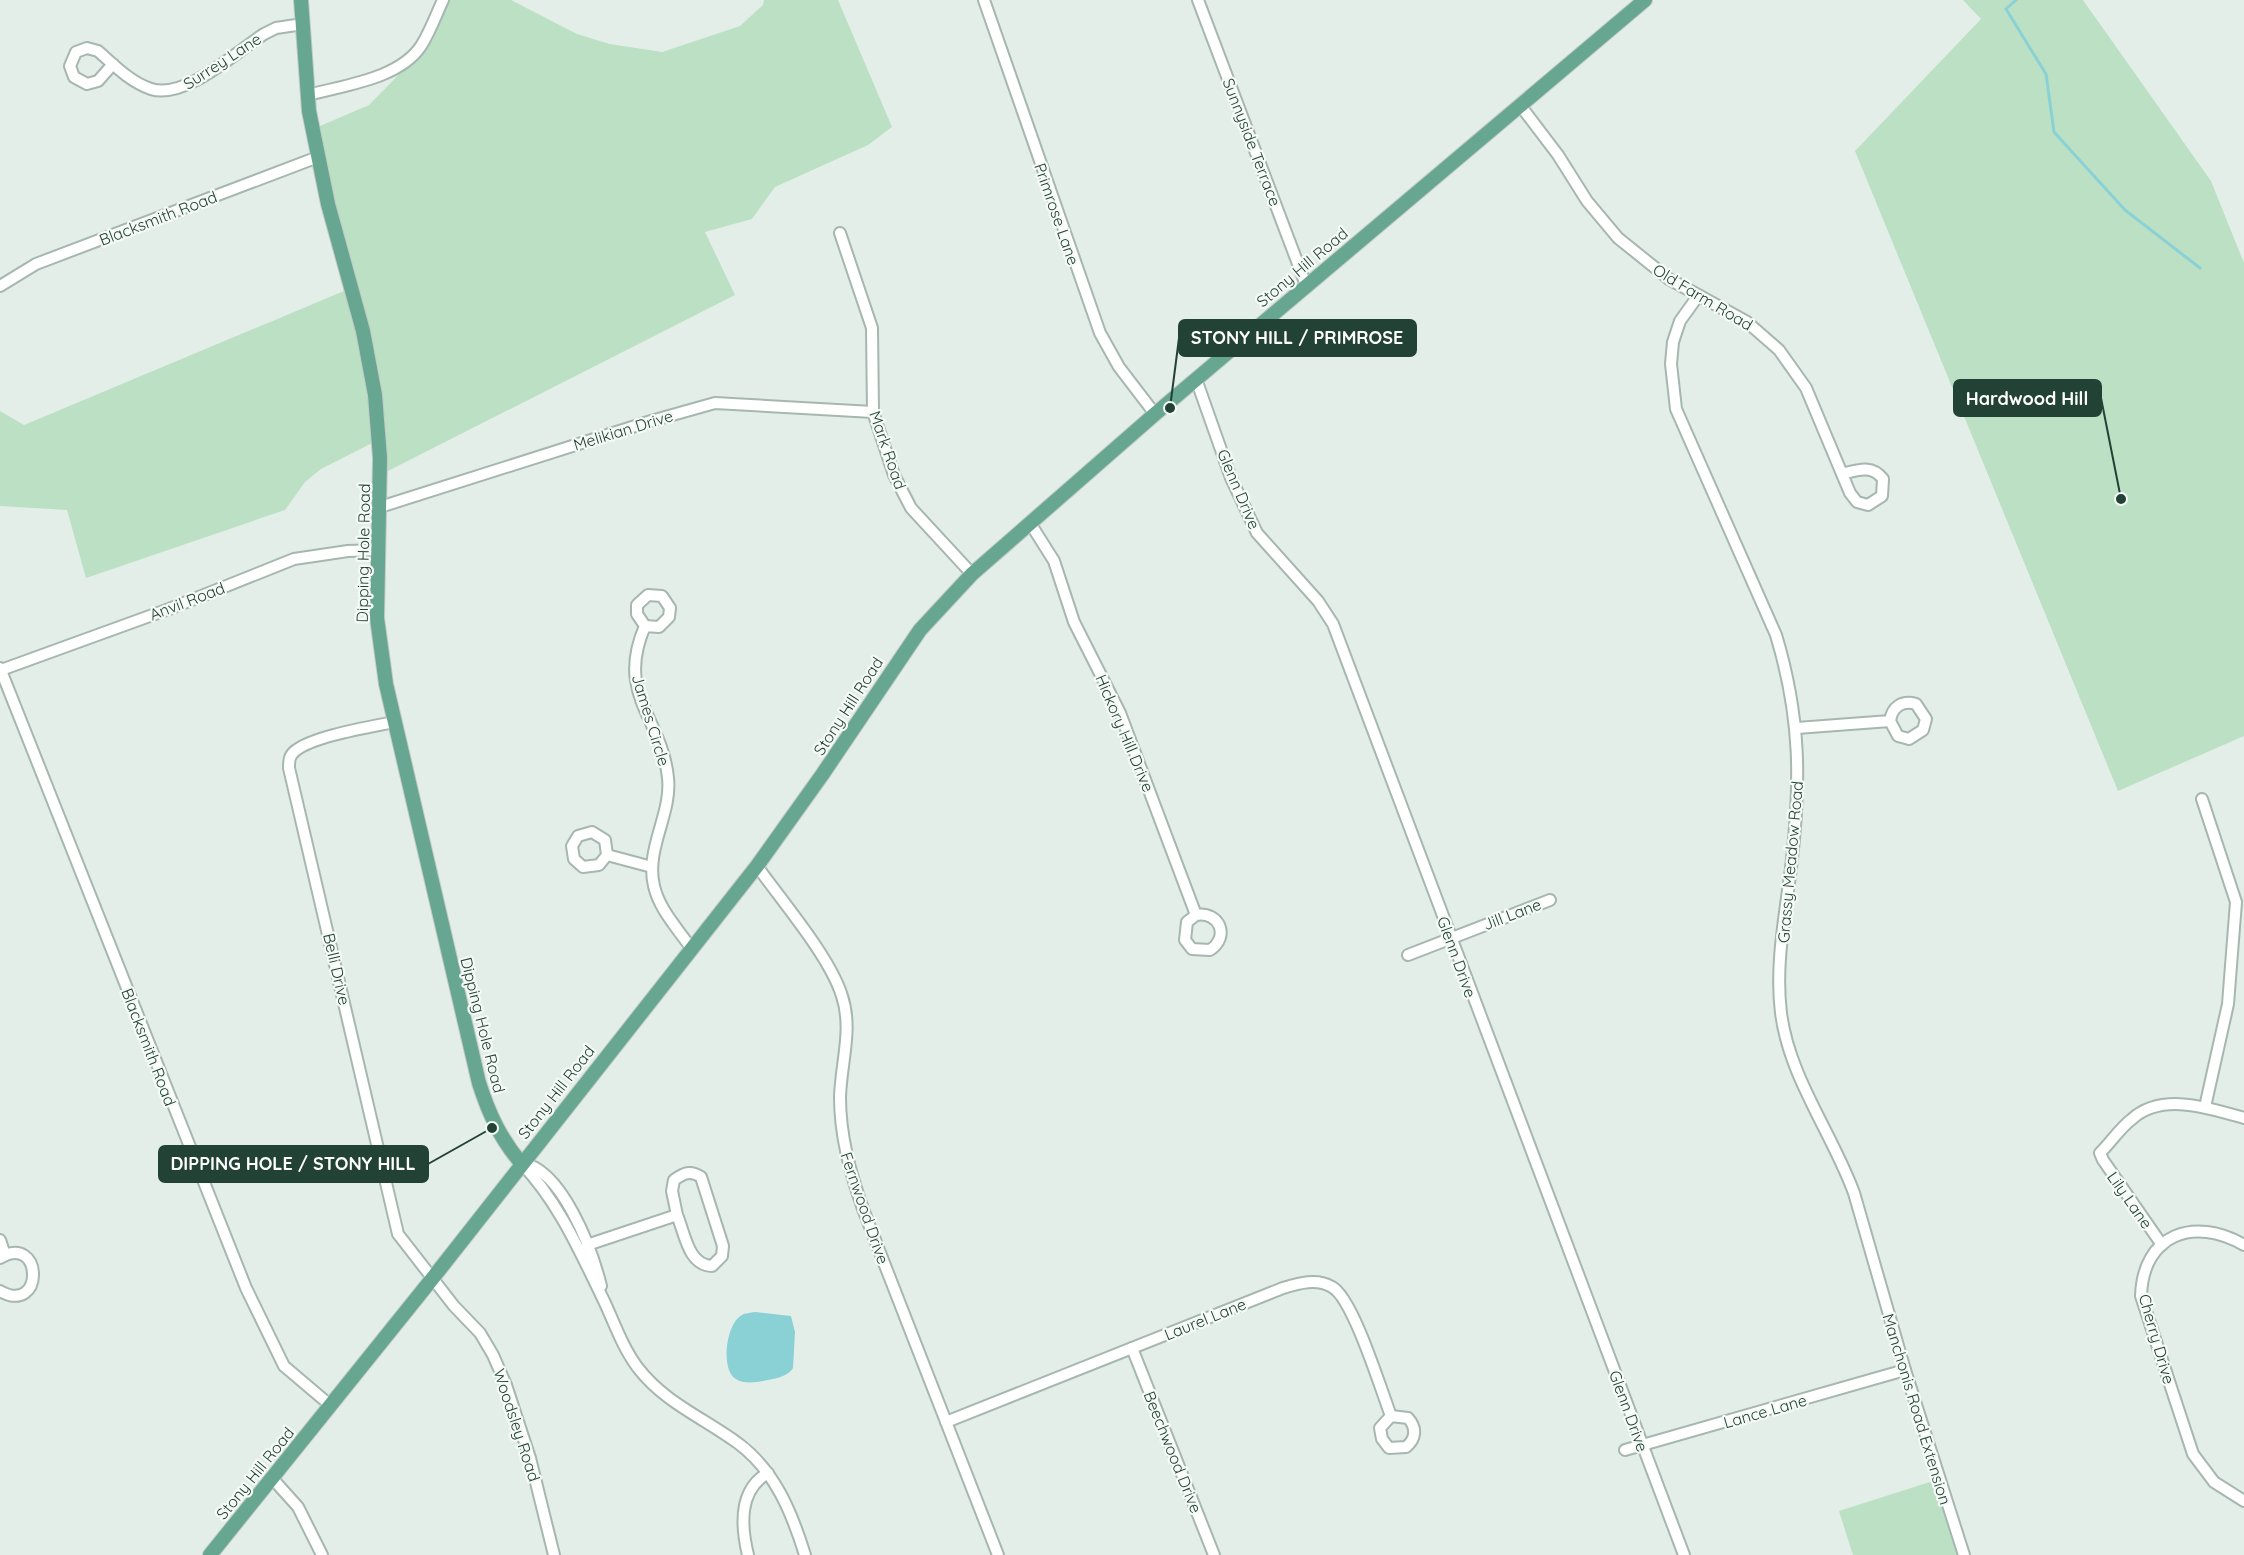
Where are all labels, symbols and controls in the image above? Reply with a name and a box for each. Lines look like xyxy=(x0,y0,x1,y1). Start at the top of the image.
street label: Surrey Lane xyxy=(179,28,265,94)
street label: Sunnyside Terrace xyxy=(1218,75,1286,209)
street label: Primrose Lane xyxy=(1030,160,1084,268)
street label: Blacksmith Road xyxy=(96,186,220,250)
street label: Stony Hill Road xyxy=(1252,223,1352,311)
street label: Old Farm Road xyxy=(1649,259,1757,335)
callout: STONY HILL / PRIMROSE xyxy=(1179,320,1416,356)
text: STONY HILL / PRIMROSE xyxy=(1191,326,1403,349)
callout: Hardwood Hill xyxy=(1954,380,2101,416)
text: Hardwood Hill xyxy=(1966,387,2088,410)
street label: Melikian Drive xyxy=(571,405,675,455)
street label: Mark Road xyxy=(865,408,911,492)
street label: Glenn Drive xyxy=(1213,446,1265,532)
street label: Dipping Hole Road xyxy=(352,483,374,623)
street label: Anvil Road xyxy=(146,577,228,625)
street label: Stony Hill Road xyxy=(809,653,887,759)
street label: Hickory Hill Drive xyxy=(1091,671,1159,795)
street label: James Circle xyxy=(628,672,674,768)
street label: Grassy Meadow Road xyxy=(1773,780,1807,944)
street label: Jill Lane xyxy=(1480,894,1544,934)
street label: Glenn Drive xyxy=(1433,914,1481,1000)
street label: Belli Drive xyxy=(319,931,355,1007)
street label: Dipping Hole Road xyxy=(456,955,510,1095)
street label: Blacksmith Road xyxy=(117,985,181,1109)
street label: Stony Hill Road xyxy=(513,1041,599,1143)
callout: DIPPING HOLE / STONY HILL xyxy=(159,1146,428,1182)
street label: Fernwood Drive xyxy=(836,1149,894,1267)
text: DIPPING HOLE / STONY HILL xyxy=(170,1152,416,1175)
street label: Lily Lane xyxy=(2103,1168,2157,1232)
street label: Cherry Drive xyxy=(2135,1292,2179,1386)
street label: Laurel Lane xyxy=(1161,1294,1249,1344)
street label: Manchonis Road Extension xyxy=(1878,1311,1956,1507)
street label: Woodsley Road xyxy=(489,1366,545,1484)
street label: Glenn Drive xyxy=(1605,1368,1653,1454)
street label: Beechwood Drive xyxy=(1139,1388,1207,1516)
street label: Lance Lane xyxy=(1721,1390,1809,1432)
street label: Stony Hill Road xyxy=(212,1423,298,1523)

